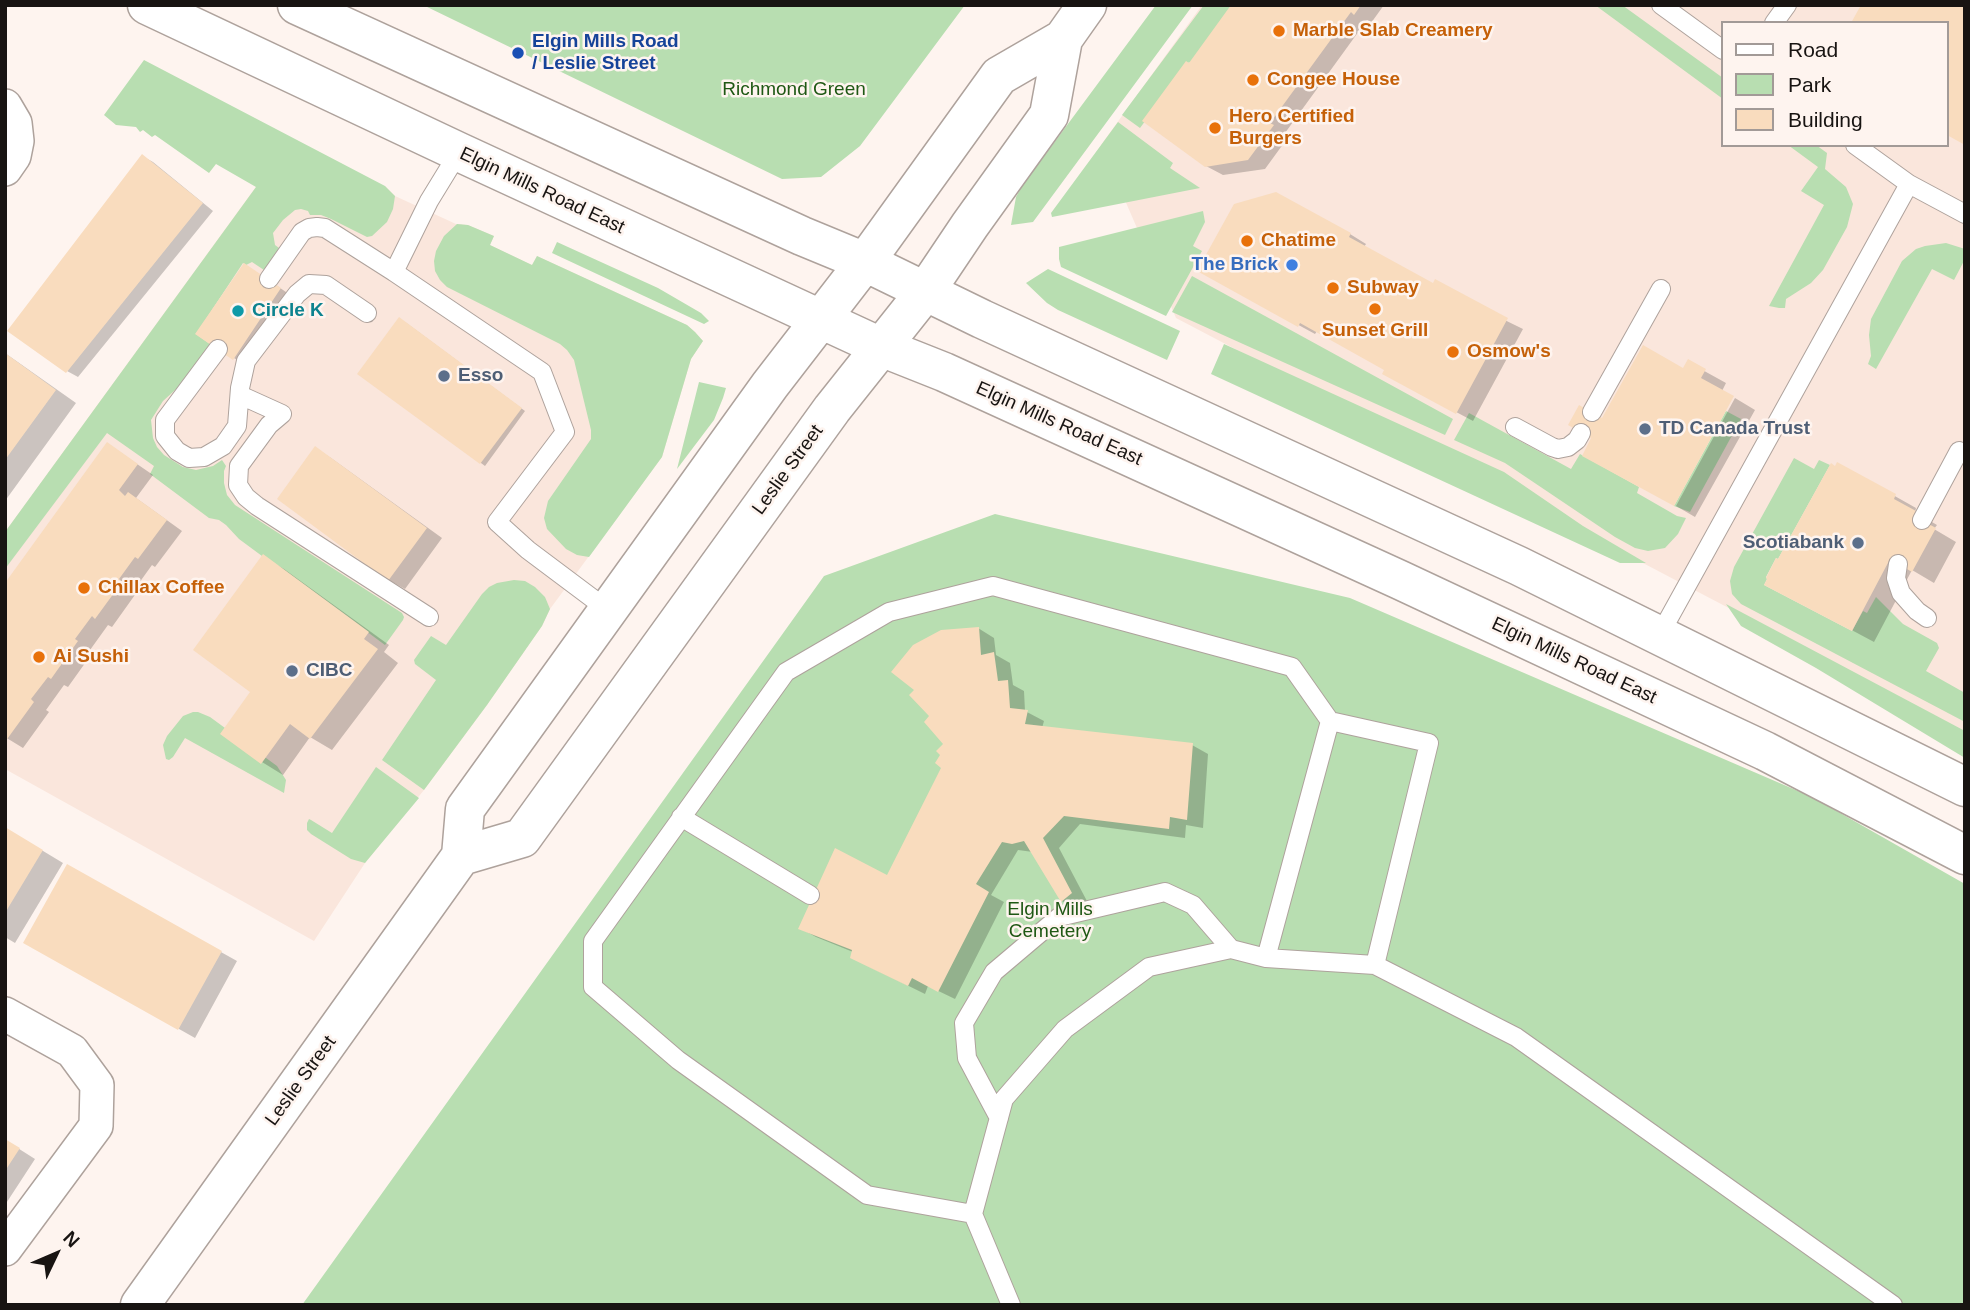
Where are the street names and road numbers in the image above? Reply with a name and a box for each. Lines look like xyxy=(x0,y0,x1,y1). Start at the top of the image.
street label: Elgin Mills Road East xyxy=(456,143,628,239)
street label: Elgin Mills Road East xyxy=(972,377,1146,471)
street label: Leslie Street xyxy=(748,421,828,519)
street label: Elgin Mills Road East xyxy=(1488,613,1660,709)
street label: Leslie Street xyxy=(261,1032,341,1130)

